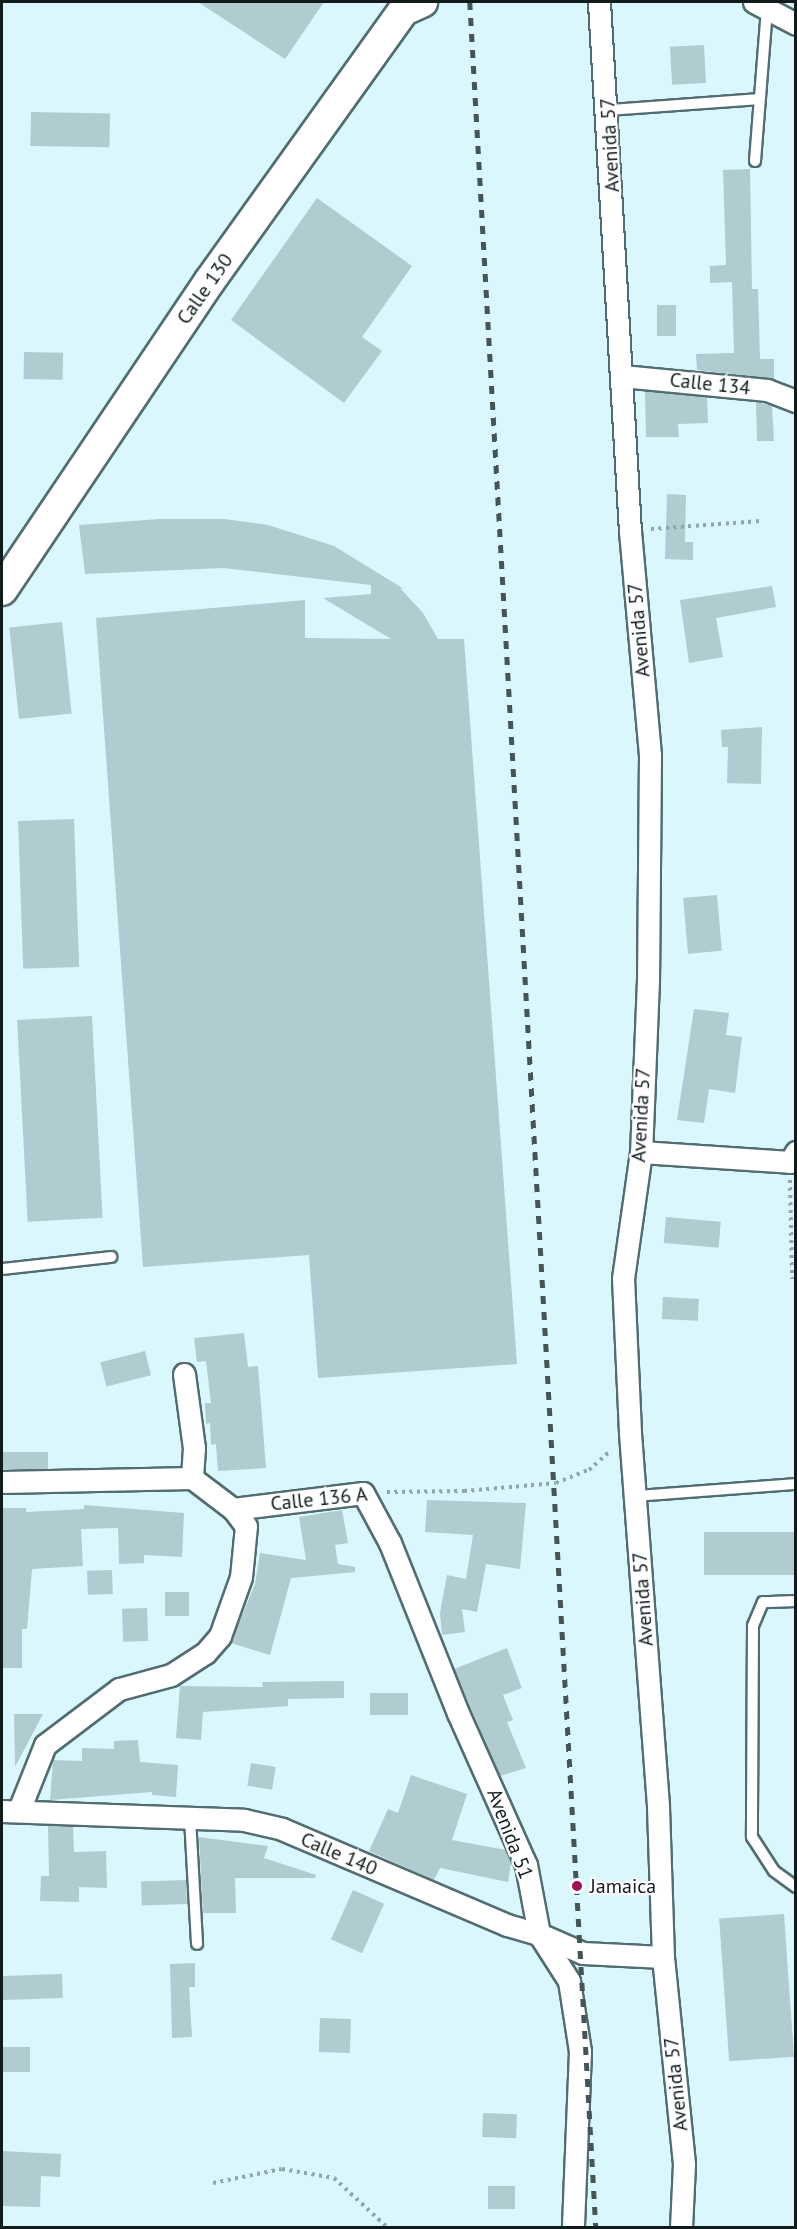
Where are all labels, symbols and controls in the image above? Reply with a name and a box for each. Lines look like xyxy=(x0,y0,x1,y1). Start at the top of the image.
street label: Avenida 57 xyxy=(596,97,624,193)
street label: Calle 130 xyxy=(172,249,238,329)
street label: Calle 134 xyxy=(669,368,751,400)
street label: Avenida 57 xyxy=(623,582,655,678)
street label: Avenida 57 xyxy=(627,1067,655,1163)
street label: Calle 136 A xyxy=(269,1482,369,1516)
street label: Avenida 57 xyxy=(628,1551,658,1647)
street label: Avenida 51 xyxy=(482,1785,538,1883)
street label: Calle 140 xyxy=(297,1827,381,1881)
place label: Jamaica xyxy=(590,1874,656,1898)
marker: Jamaica xyxy=(568,1877,586,1895)
street label: Avenida 57 xyxy=(659,2036,693,2132)

